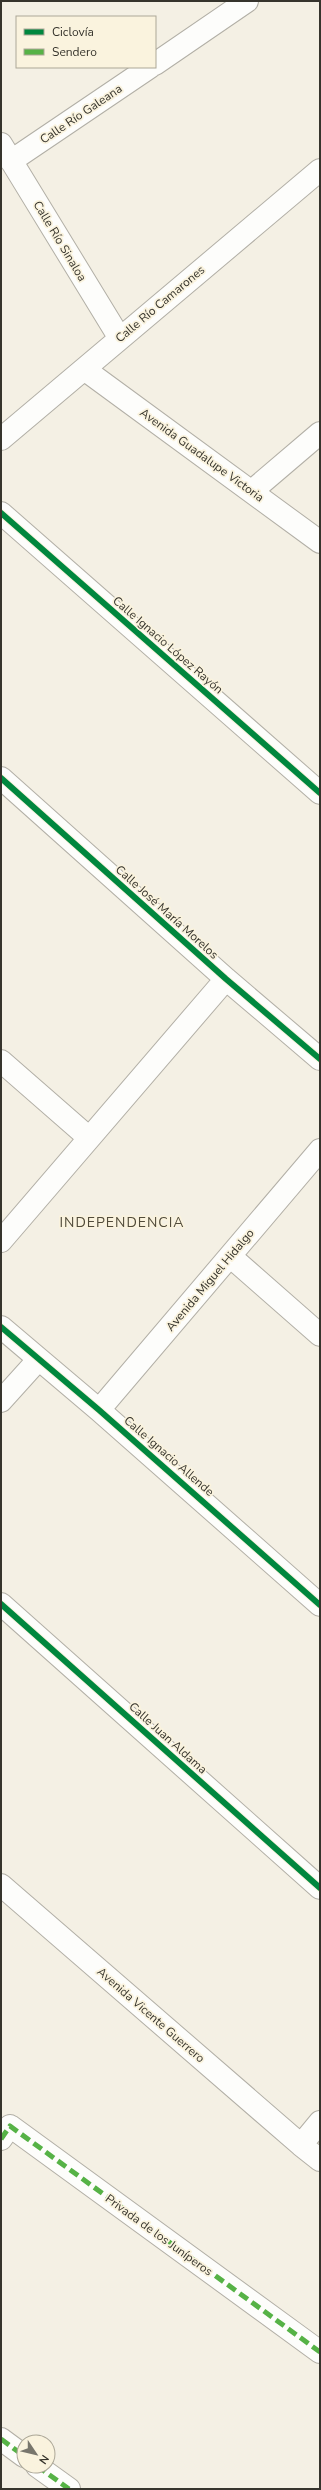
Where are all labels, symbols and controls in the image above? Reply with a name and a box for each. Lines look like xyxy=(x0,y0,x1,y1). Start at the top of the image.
legend xyxy=(16,16,156,68)
text: Ciclovía xyxy=(52,24,94,40)
text: Sendero xyxy=(52,44,97,60)
street label: Calle Río Galeana xyxy=(37,81,125,147)
street label: Calle Río Sinaloa xyxy=(30,198,90,284)
street label: Calle Río Camarones xyxy=(112,262,208,346)
street label: Avenida Guadalupe Victoria xyxy=(137,405,267,505)
street label: Calle Ignacio López Rayón xyxy=(109,593,227,697)
street label: Calle José María Morelos xyxy=(112,862,222,963)
district label: INDEPENDENCIA xyxy=(60,1213,185,1232)
street label: Avenida Miguel Hidalgo xyxy=(162,1225,258,1335)
street label: Calle Ignacio Allende xyxy=(121,1412,217,1500)
street label: Calle Juan Aldama xyxy=(126,1699,210,1777)
street label: Avenida Vicente Guerrero xyxy=(94,1964,209,2066)
street label: Privada de los Juníperos xyxy=(102,2191,216,2280)
north arrow xyxy=(16,2434,56,2474)
text: N xyxy=(35,2452,52,2467)

